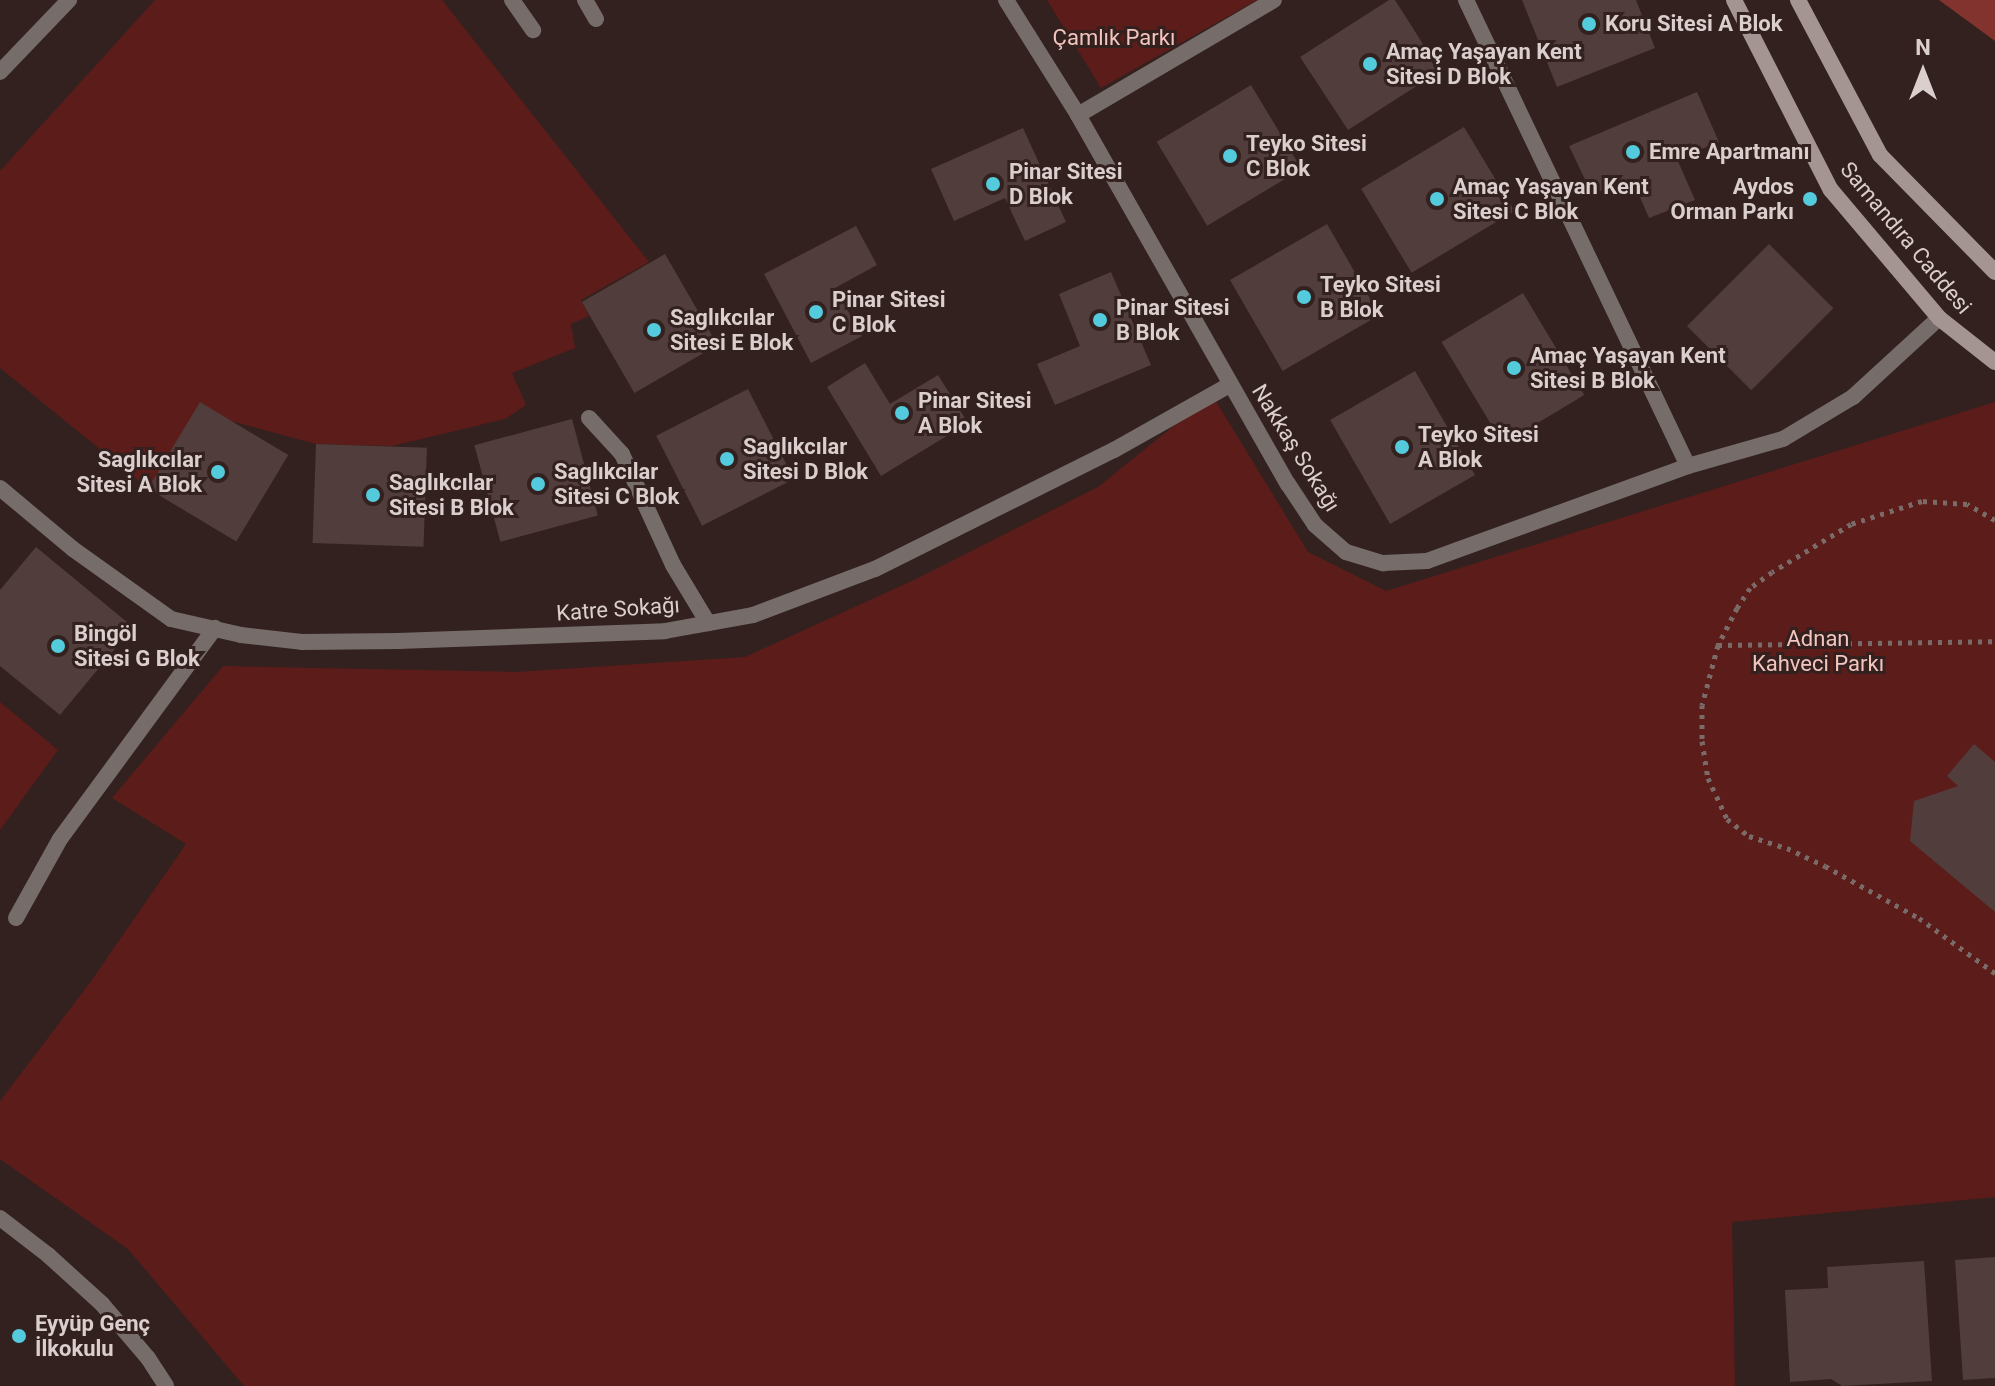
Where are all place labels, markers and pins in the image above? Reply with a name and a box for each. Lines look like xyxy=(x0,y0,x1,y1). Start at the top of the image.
place label: Koru Sitesi A Blok xyxy=(1605,11,1783,37)
marker: Koru Sitesi A Blok xyxy=(1580,15,1598,33)
place label: Amaç Yaşayan Kent Sitesi D Blok xyxy=(1386,38,1582,90)
marker: Amaç Yaşayan Kent Sitesi D Blok xyxy=(1361,55,1379,73)
place label: Teyko Sitesi C Blok xyxy=(1246,130,1367,182)
place label: Emre Apartmanı xyxy=(1649,139,1809,165)
marker: Emre Apartmanı xyxy=(1624,143,1642,161)
marker: Teyko Sitesi C Blok xyxy=(1221,147,1239,165)
place label: Pinar Sitesi D Blok xyxy=(1009,158,1122,210)
place label: Amaç Yaşayan Kent Sitesi C Blok xyxy=(1453,173,1649,224)
place label: Aydos Orman Parkı xyxy=(1670,173,1794,224)
marker: Pinar Sitesi D Blok xyxy=(984,175,1002,193)
marker: Amaç Yaşayan Kent Sitesi C Blok xyxy=(1428,190,1446,208)
marker: Aydos Orman Parkı xyxy=(1801,190,1819,208)
place label: Teyko Sitesi B Blok xyxy=(1320,271,1441,322)
place label: Pinar Sitesi C Blok xyxy=(832,286,945,338)
marker: Teyko Sitesi B Blok xyxy=(1295,288,1313,306)
place label: Pinar Sitesi B Blok xyxy=(1116,294,1229,346)
marker: Pinar Sitesi C Blok xyxy=(807,303,825,321)
place label: Saglıkcılar Sitesi E Blok xyxy=(670,304,793,356)
marker: Pinar Sitesi B Blok xyxy=(1091,311,1109,329)
marker: Saglıkcılar Sitesi E Blok xyxy=(645,321,663,339)
place label: Amaç Yaşayan Kent Sitesi B Blok xyxy=(1530,342,1726,394)
marker: Amaç Yaşayan Kent Sitesi B Blok xyxy=(1505,359,1523,377)
place label: Pinar Sitesi A Blok xyxy=(918,387,1031,438)
marker: Pinar Sitesi A Blok xyxy=(893,404,911,422)
place label: Teyko Sitesi A Blok xyxy=(1418,421,1539,472)
place label: Saglıkcılar Sitesi D Blok xyxy=(743,433,868,484)
marker: Teyko Sitesi A Blok xyxy=(1393,438,1411,456)
place label: Saglıkcılar Sitesi A Blok xyxy=(76,446,202,498)
marker: Saglıkcılar Sitesi D Blok xyxy=(718,450,736,468)
place label: Saglıkcılar Sitesi C Blok xyxy=(554,458,679,510)
marker: Saglıkcılar Sitesi A Blok xyxy=(209,463,227,481)
place label: Saglıkcılar Sitesi B Blok xyxy=(389,469,514,520)
marker: Saglıkcılar Sitesi C Blok xyxy=(529,475,547,493)
marker: Saglıkcılar Sitesi B Blok xyxy=(364,486,382,504)
place label: Bingöl Sitesi G Blok xyxy=(74,620,200,672)
marker: Bingöl Sitesi G Blok xyxy=(49,637,67,655)
place label: Eyyüp Genç İlkokulu xyxy=(35,1310,150,1362)
marker: Eyyüp Genç İlkokulu xyxy=(10,1327,28,1345)

